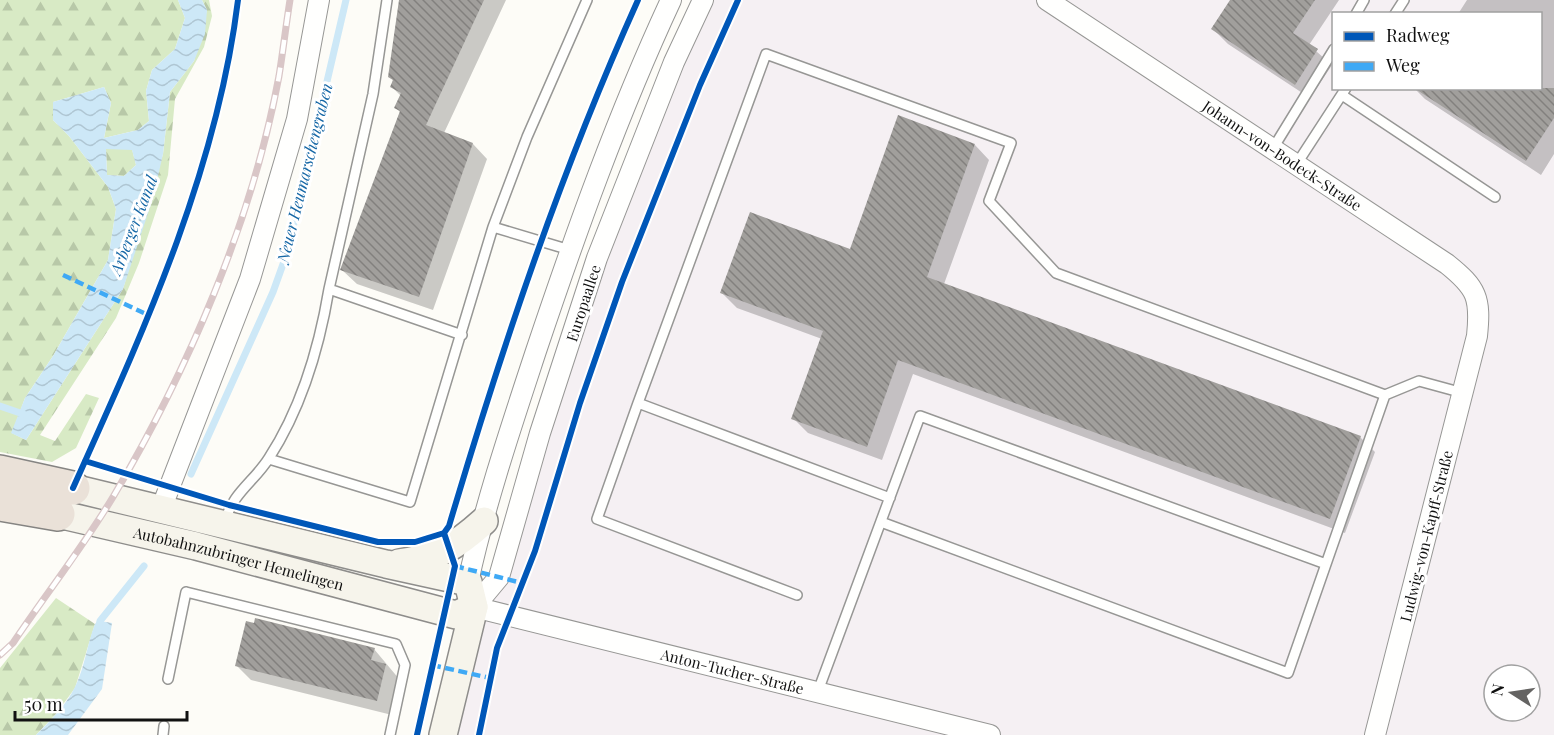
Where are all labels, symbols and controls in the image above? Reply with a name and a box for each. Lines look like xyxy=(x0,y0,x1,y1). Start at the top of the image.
legend xyxy=(1332,12,1542,90)
text: Radweg xyxy=(1386,23,1450,47)
text: Weg xyxy=(1385,53,1420,77)
water label: Neuer Heumarschengraben xyxy=(271,81,337,267)
street label: Johann-von-Bodeck-Straße xyxy=(1198,95,1366,215)
water label: Arberger Kanal xyxy=(104,172,162,279)
street label: Europaallee xyxy=(561,262,605,344)
street label: Ludwig-von-Kapff-Straße xyxy=(1395,448,1457,624)
street label: Autobahnzubringer Hemelingen xyxy=(131,522,346,595)
street label: Anton-Tucher-Straße xyxy=(658,643,806,698)
north arrow xyxy=(1482,663,1542,723)
text: N xyxy=(1485,682,1508,698)
scale bar xyxy=(15,684,188,722)
text: 50 m xyxy=(24,692,63,716)

